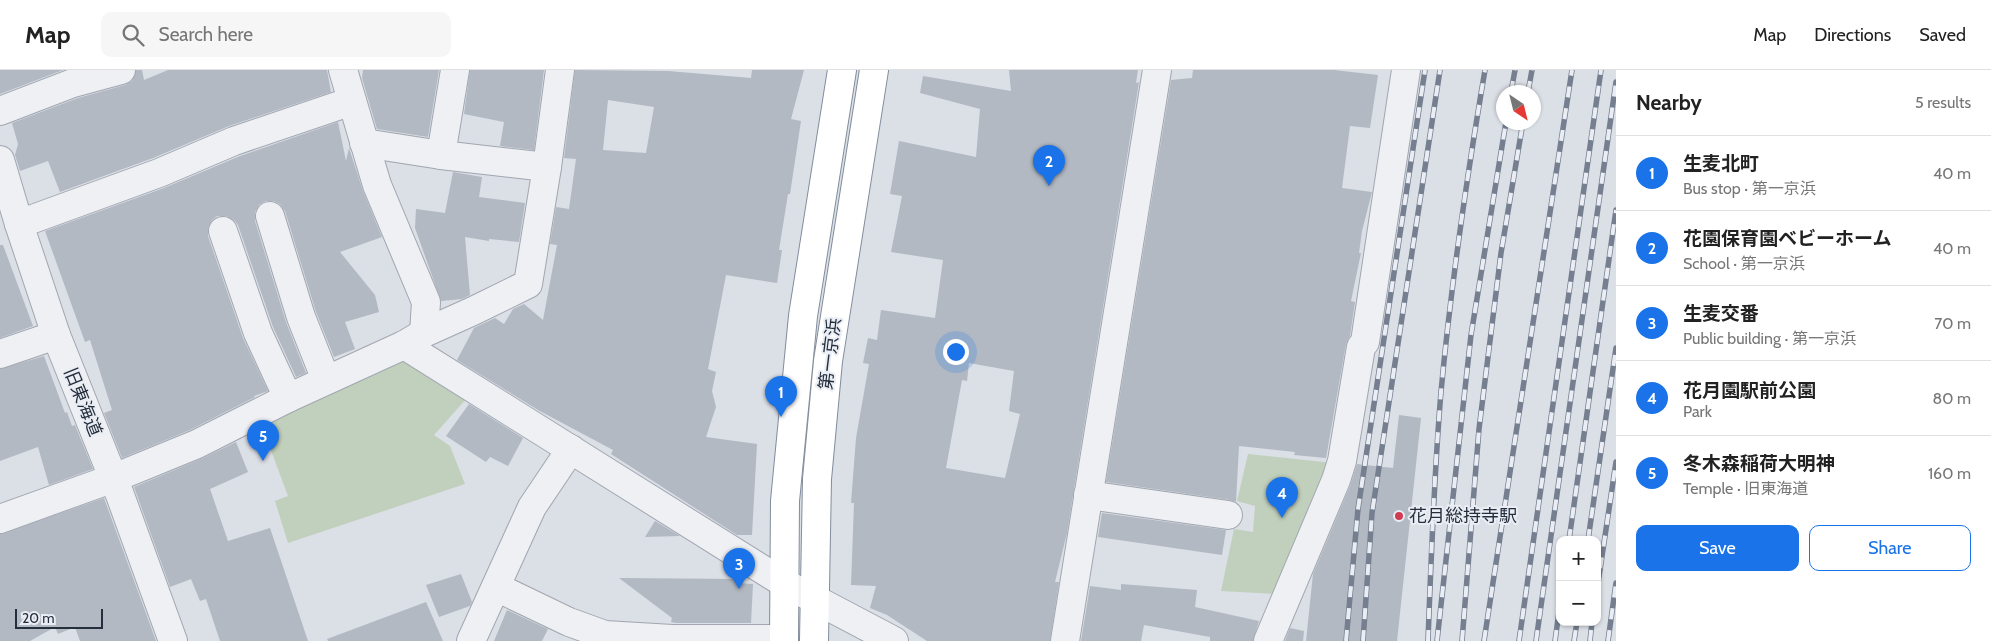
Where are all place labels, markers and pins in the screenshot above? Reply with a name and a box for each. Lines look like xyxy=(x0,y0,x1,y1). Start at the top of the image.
pin: 2 xyxy=(1033,145,1065,186)
pin: 1 xyxy=(765,376,797,417)
pin: 5 xyxy=(247,420,279,461)
pin: 4 xyxy=(1266,477,1298,518)
place label: 花月総持寺駅 xyxy=(1409,505,1517,527)
marker: 花月総持寺駅 xyxy=(1393,510,1405,522)
pin: 3 xyxy=(723,548,755,589)

